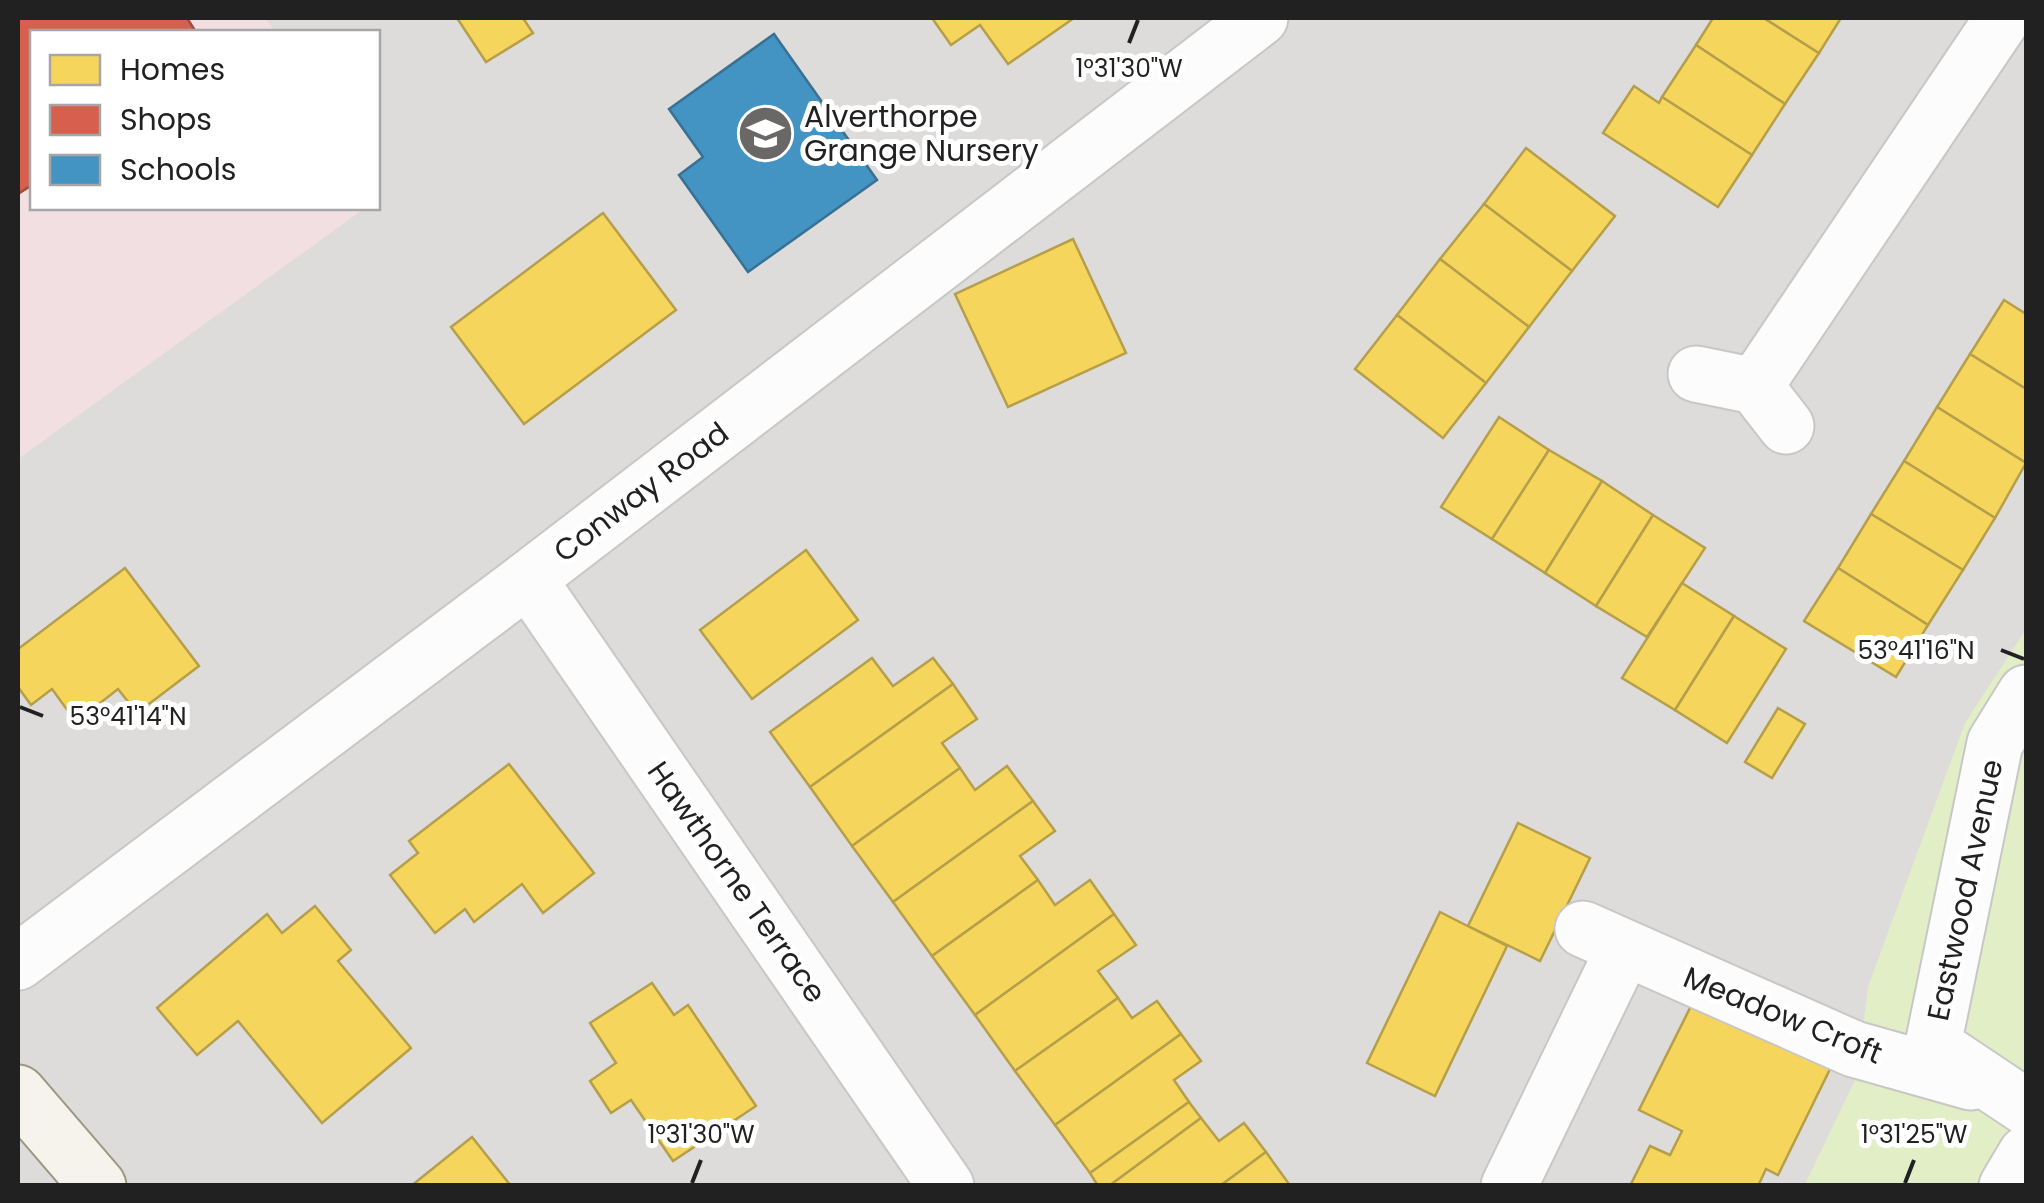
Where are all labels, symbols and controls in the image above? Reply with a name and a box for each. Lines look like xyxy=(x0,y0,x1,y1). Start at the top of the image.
legend xyxy=(30,30,380,210)
text: Homes xyxy=(120,48,225,91)
text: 1°31'30"W xyxy=(1075,51,1183,86)
place label: Alverthorpe Grange Nursery xyxy=(804,95,1039,172)
text: Shops xyxy=(120,98,212,141)
school or university icon: Alverthorpe Grange Nursery xyxy=(735,103,795,163)
text: Schools xyxy=(120,148,236,191)
street label: Conway Road xyxy=(544,412,738,572)
text: 53°41'16"N xyxy=(1857,633,1975,668)
text: 53°41'14"N xyxy=(70,699,186,734)
street label: Hawthorne Terrace xyxy=(637,752,837,1012)
street label: Eastwood Avenue xyxy=(1916,755,2014,1025)
street label: Meadow Croft xyxy=(1677,956,1889,1074)
text: 1°31'30"W xyxy=(647,1117,755,1152)
text: 1°31'25"W xyxy=(1861,1117,1967,1152)

